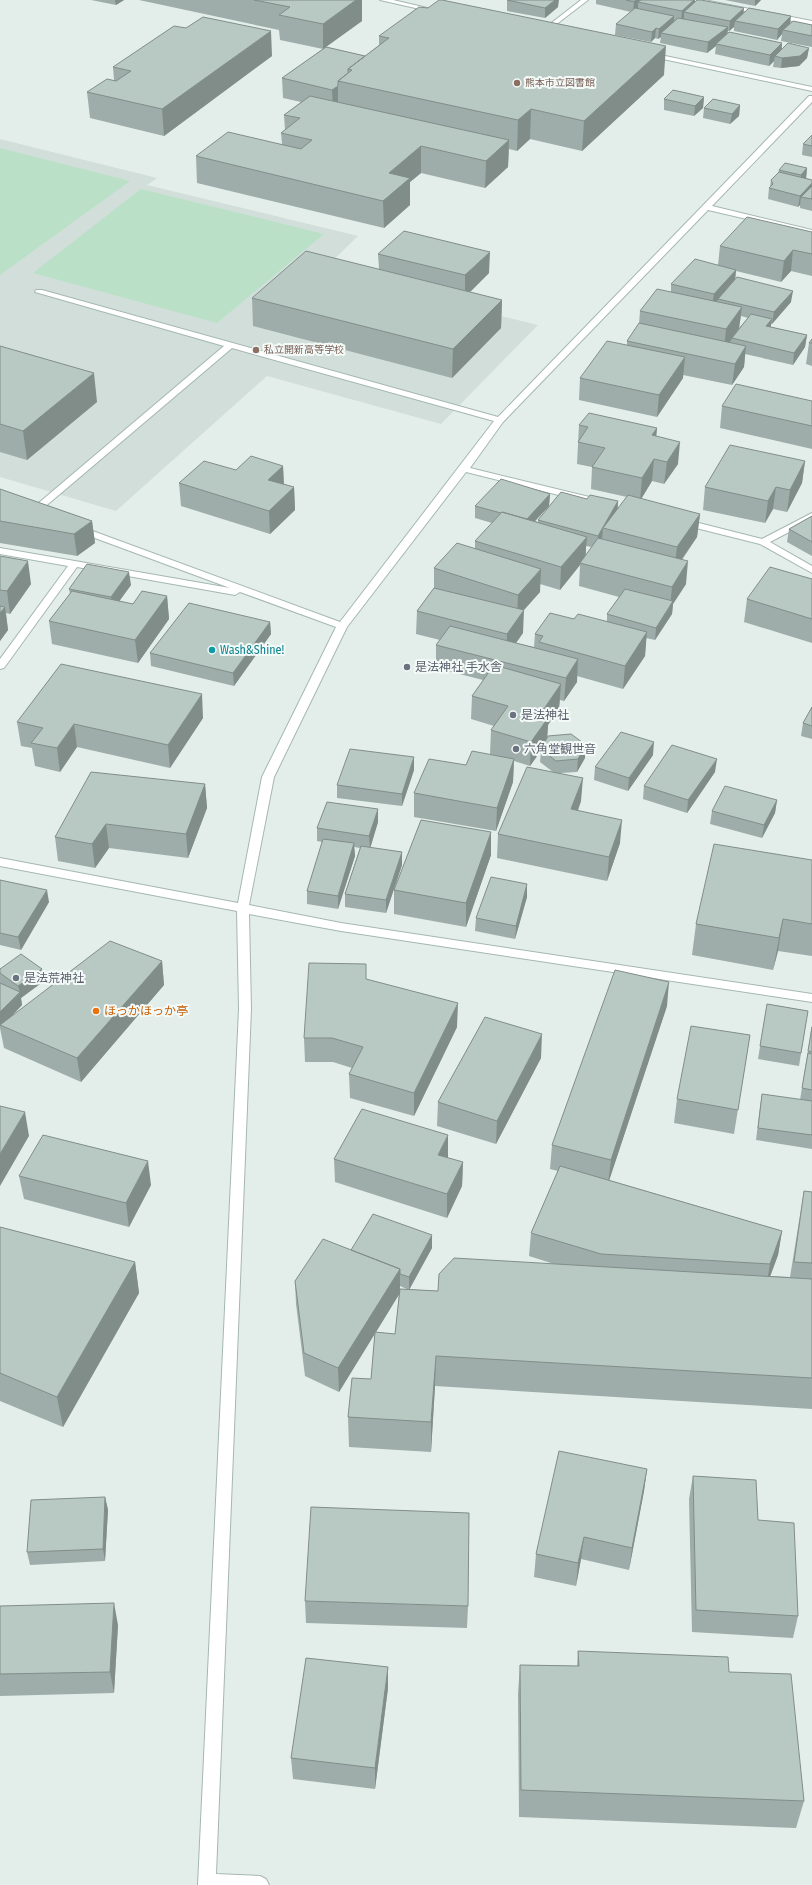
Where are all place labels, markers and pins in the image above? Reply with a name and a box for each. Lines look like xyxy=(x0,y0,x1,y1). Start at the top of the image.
place label: 熊本市立図書館 xyxy=(525,77,595,89)
marker: 熊本市立図書館 xyxy=(512,78,522,88)
place label: 私立開新高等学校 xyxy=(264,344,344,356)
marker: 私立開新高等学校 xyxy=(251,345,261,355)
place label: Wash&Shine! xyxy=(220,643,284,657)
marker: Wash&Shine! xyxy=(207,645,217,655)
place label: 是法神社 手水舎 xyxy=(415,660,502,674)
marker: 是法神社 手水舎 xyxy=(402,662,412,672)
place label: 是法神社 xyxy=(521,708,569,722)
marker: 是法神社 xyxy=(508,710,518,720)
place label: 六角堂観世音 xyxy=(524,742,596,756)
marker: 六角堂観世音 xyxy=(511,744,521,754)
place label: 是法荒神社 xyxy=(24,971,84,985)
marker: 是法荒神社 xyxy=(11,973,21,983)
place label: ほっかほっか亭 xyxy=(104,1004,188,1018)
marker: ほっかほっか亭 xyxy=(91,1006,101,1016)

